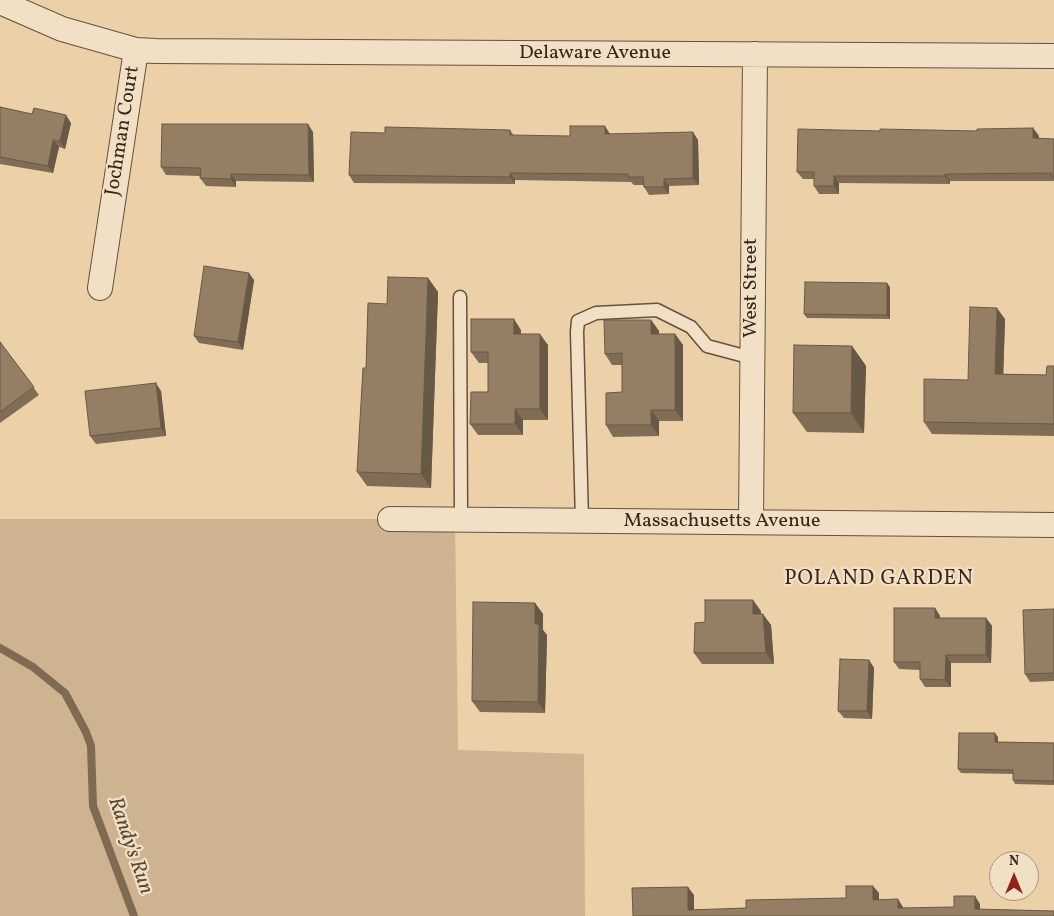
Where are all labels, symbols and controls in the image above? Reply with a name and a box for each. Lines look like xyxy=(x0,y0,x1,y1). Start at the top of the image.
street label: Delaware Avenue xyxy=(519,42,671,66)
street label: Jochman Court xyxy=(102,64,146,198)
street label: West Street xyxy=(740,238,764,338)
street label: Massachusetts Avenue xyxy=(623,510,821,534)
district label: POLAND GARDEN xyxy=(783,567,975,593)
water label: Randy's Run xyxy=(101,794,157,898)
north arrow xyxy=(989,851,1039,901)
text: N xyxy=(1009,852,1019,871)

